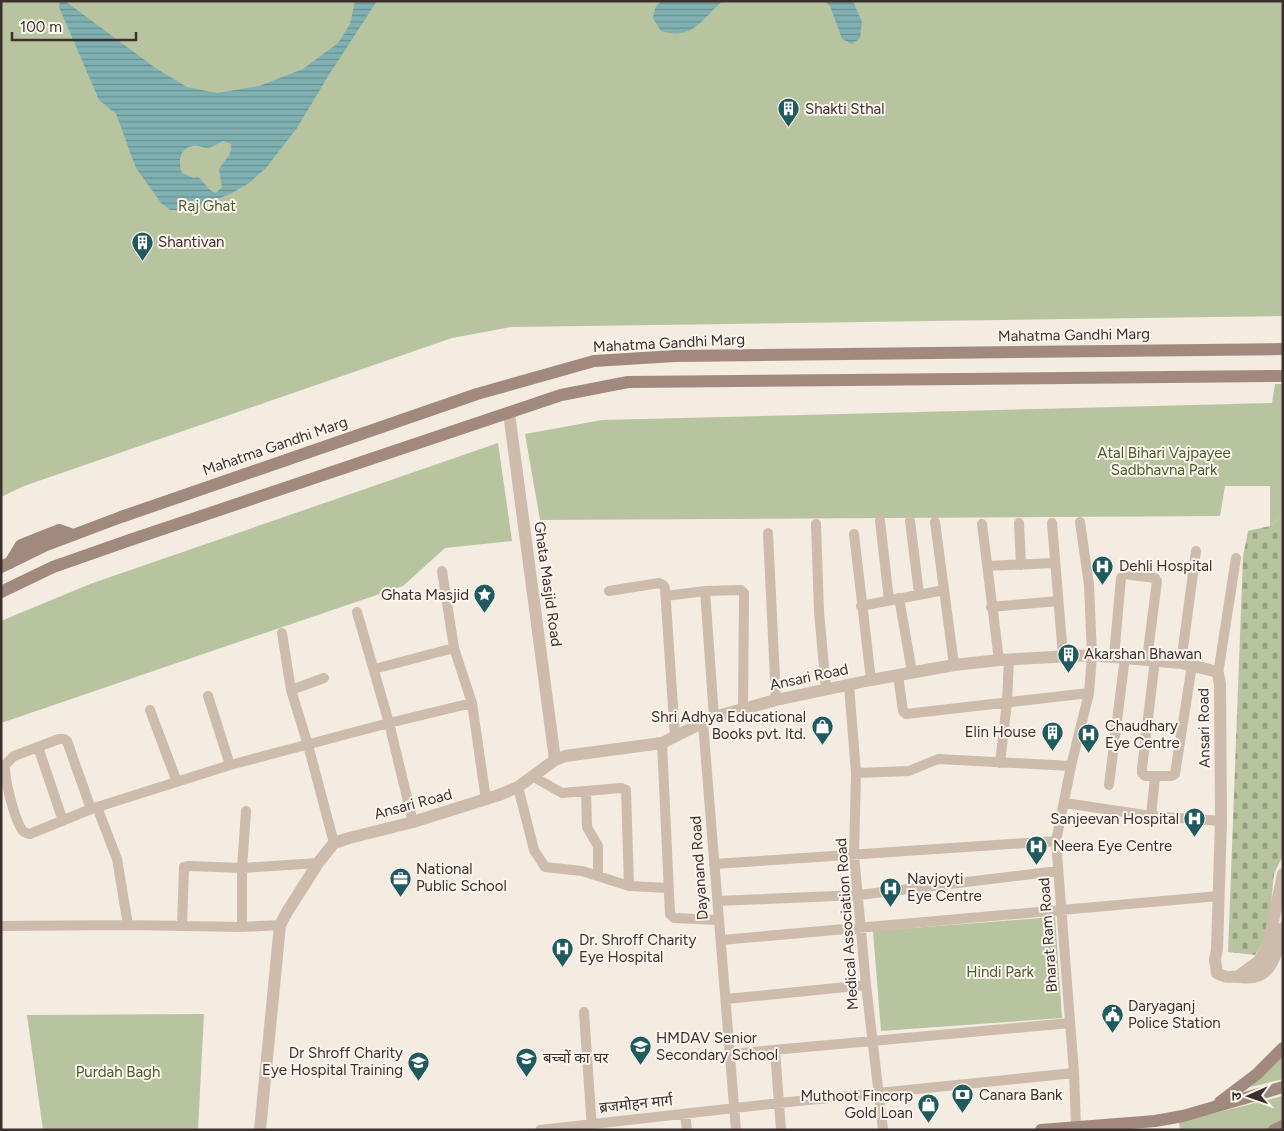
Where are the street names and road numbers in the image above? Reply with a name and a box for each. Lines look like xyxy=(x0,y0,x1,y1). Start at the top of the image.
street label: Mahatma Gandhi Marg xyxy=(998,325,1150,345)
street label: Mahatma Gandhi Marg xyxy=(593,330,745,356)
street label: Mahatma Gandhi Marg xyxy=(200,413,350,479)
street label: Ghata Masjid Road xyxy=(530,520,566,648)
street label: Ansari Road xyxy=(768,660,850,694)
street label: Ansari Road xyxy=(1194,688,1214,768)
street label: Ansari Road xyxy=(372,785,454,823)
street label: Dayanand Road xyxy=(686,815,712,921)
street label: Medical Association Road xyxy=(832,837,862,1011)
street label: Bharat Ram Road xyxy=(1035,877,1061,993)
street label: ब्रजमोहन मार्ग xyxy=(598,1091,675,1117)

